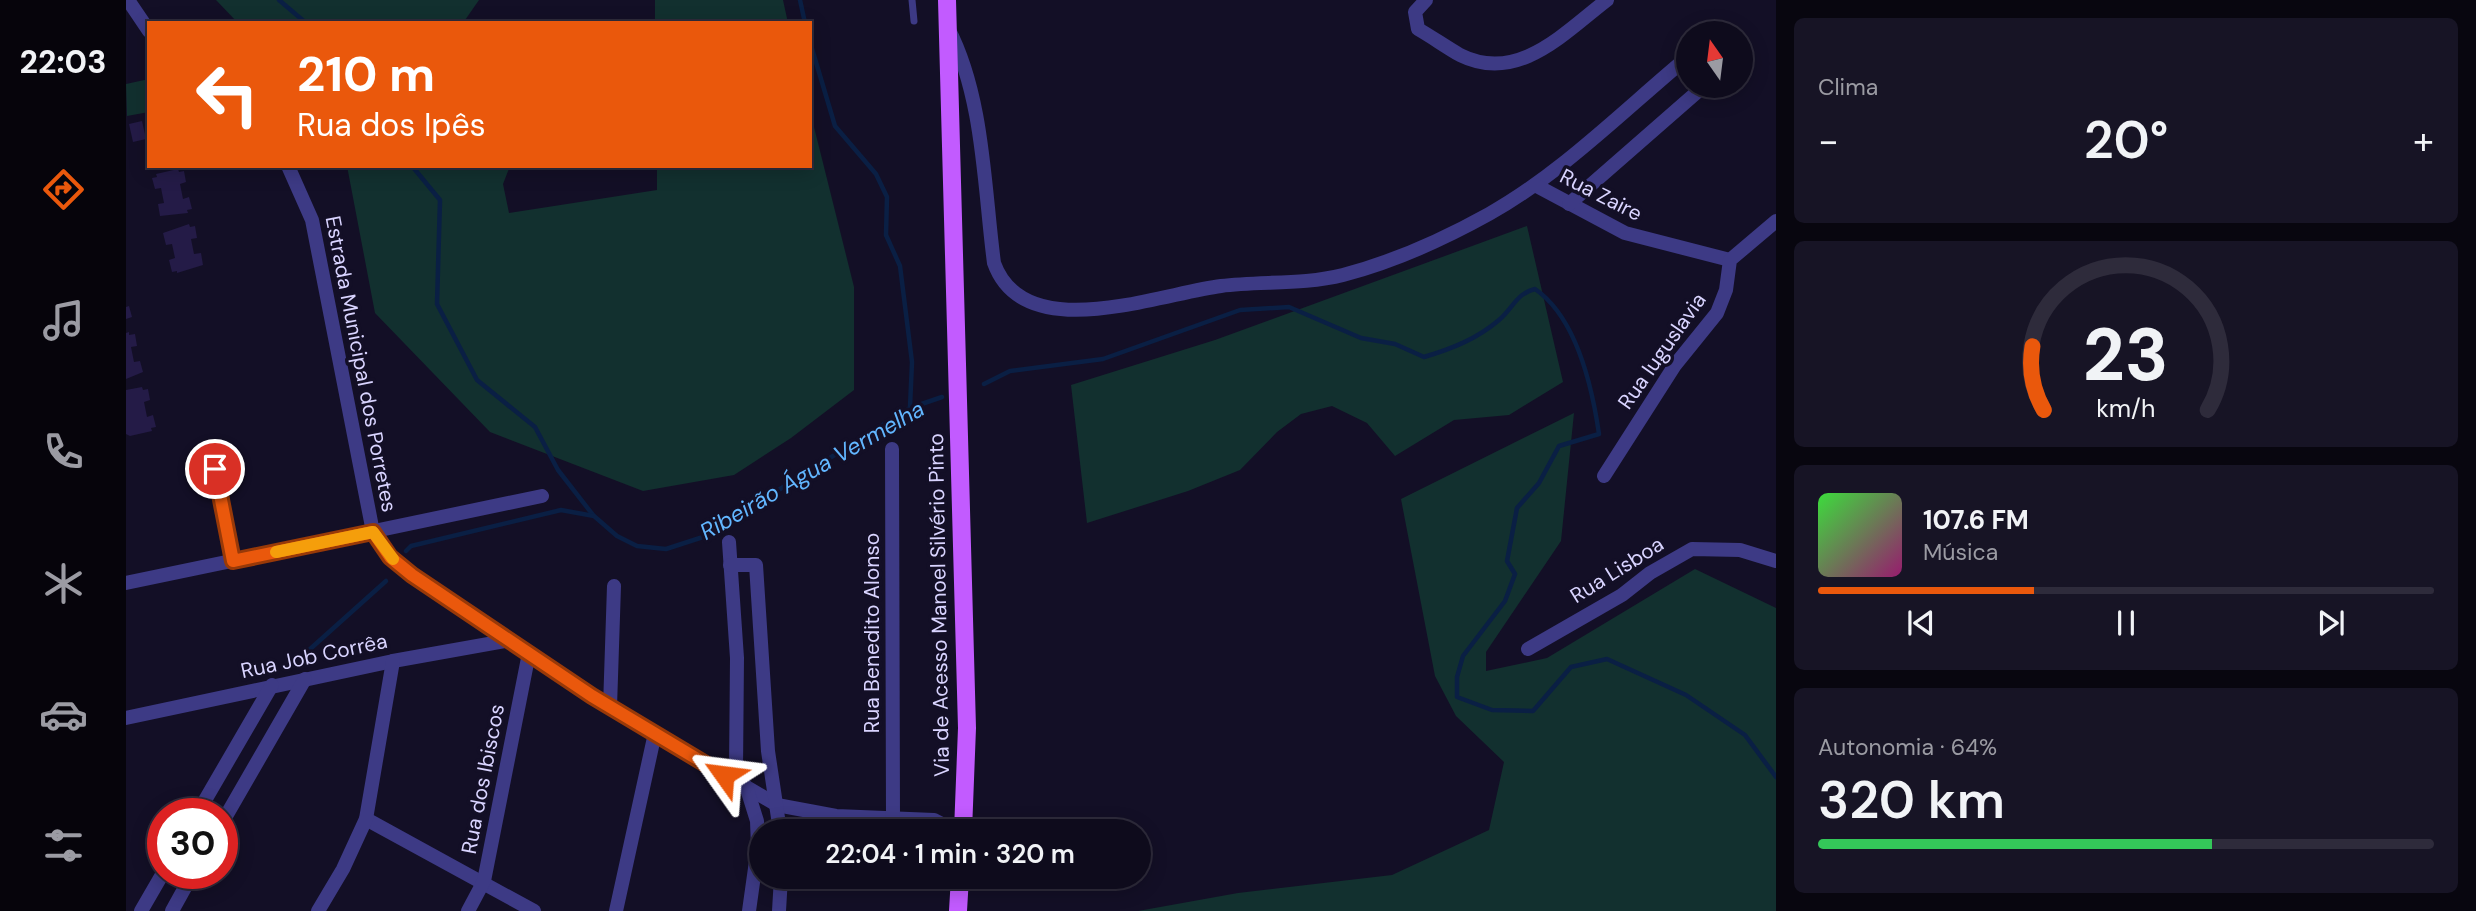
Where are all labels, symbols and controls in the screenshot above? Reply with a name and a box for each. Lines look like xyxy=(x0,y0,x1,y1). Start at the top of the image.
north arrow xyxy=(1676,21,1754,98)
map controls xyxy=(1676,21,1753,98)
text: 22:03 xyxy=(20,41,106,83)
text: 210 m xyxy=(297,42,435,106)
icon: left xyxy=(182,49,273,140)
text: Clima xyxy=(1818,72,1878,102)
text: Rua dos Ipês xyxy=(297,104,486,146)
text: 20° xyxy=(2084,106,2168,174)
text: − xyxy=(1818,116,1839,166)
text: + xyxy=(2413,116,2434,166)
street label: Rua Zaire xyxy=(1555,162,1647,228)
icon: directions xyxy=(39,165,88,214)
street label: Estrada Municipal dos Porretes xyxy=(319,214,403,514)
street label: Rua Iuguslavia xyxy=(1612,287,1712,415)
icon: music xyxy=(39,296,88,345)
text: 23 xyxy=(2083,308,2169,403)
text: km/h xyxy=(2096,392,2156,425)
water label: Ribeirão Água Vermelha xyxy=(694,393,930,547)
icon: phone xyxy=(39,427,88,476)
street label: Via de Acesso Manoel Silvério Pinto xyxy=(922,433,956,777)
pin xyxy=(185,439,245,499)
icon: arrive xyxy=(196,450,234,488)
text: 107.6 FM xyxy=(1923,503,2029,537)
street label: Rua Lisboa xyxy=(1565,530,1669,610)
street label: Rua Benedito Alonso xyxy=(858,533,886,733)
text: Música xyxy=(1923,537,1998,567)
icon: climate xyxy=(39,559,88,608)
icon: previous xyxy=(1902,604,1940,642)
icon: pause xyxy=(2107,604,2145,642)
icon: next xyxy=(2312,604,2350,642)
street label: Rua Job Corrêa xyxy=(238,627,390,685)
icon: car xyxy=(39,690,88,739)
street label: Rua dos Ibiscos xyxy=(455,702,511,856)
text: Autonomia · 64% xyxy=(1818,732,1997,762)
position arrow xyxy=(687,738,761,812)
text: 320 km xyxy=(1818,766,2005,834)
speed limit sign: 30 xyxy=(147,798,238,889)
icon: filters xyxy=(39,821,88,870)
text: 22:04 · 1 min · 320 m xyxy=(825,837,1075,871)

